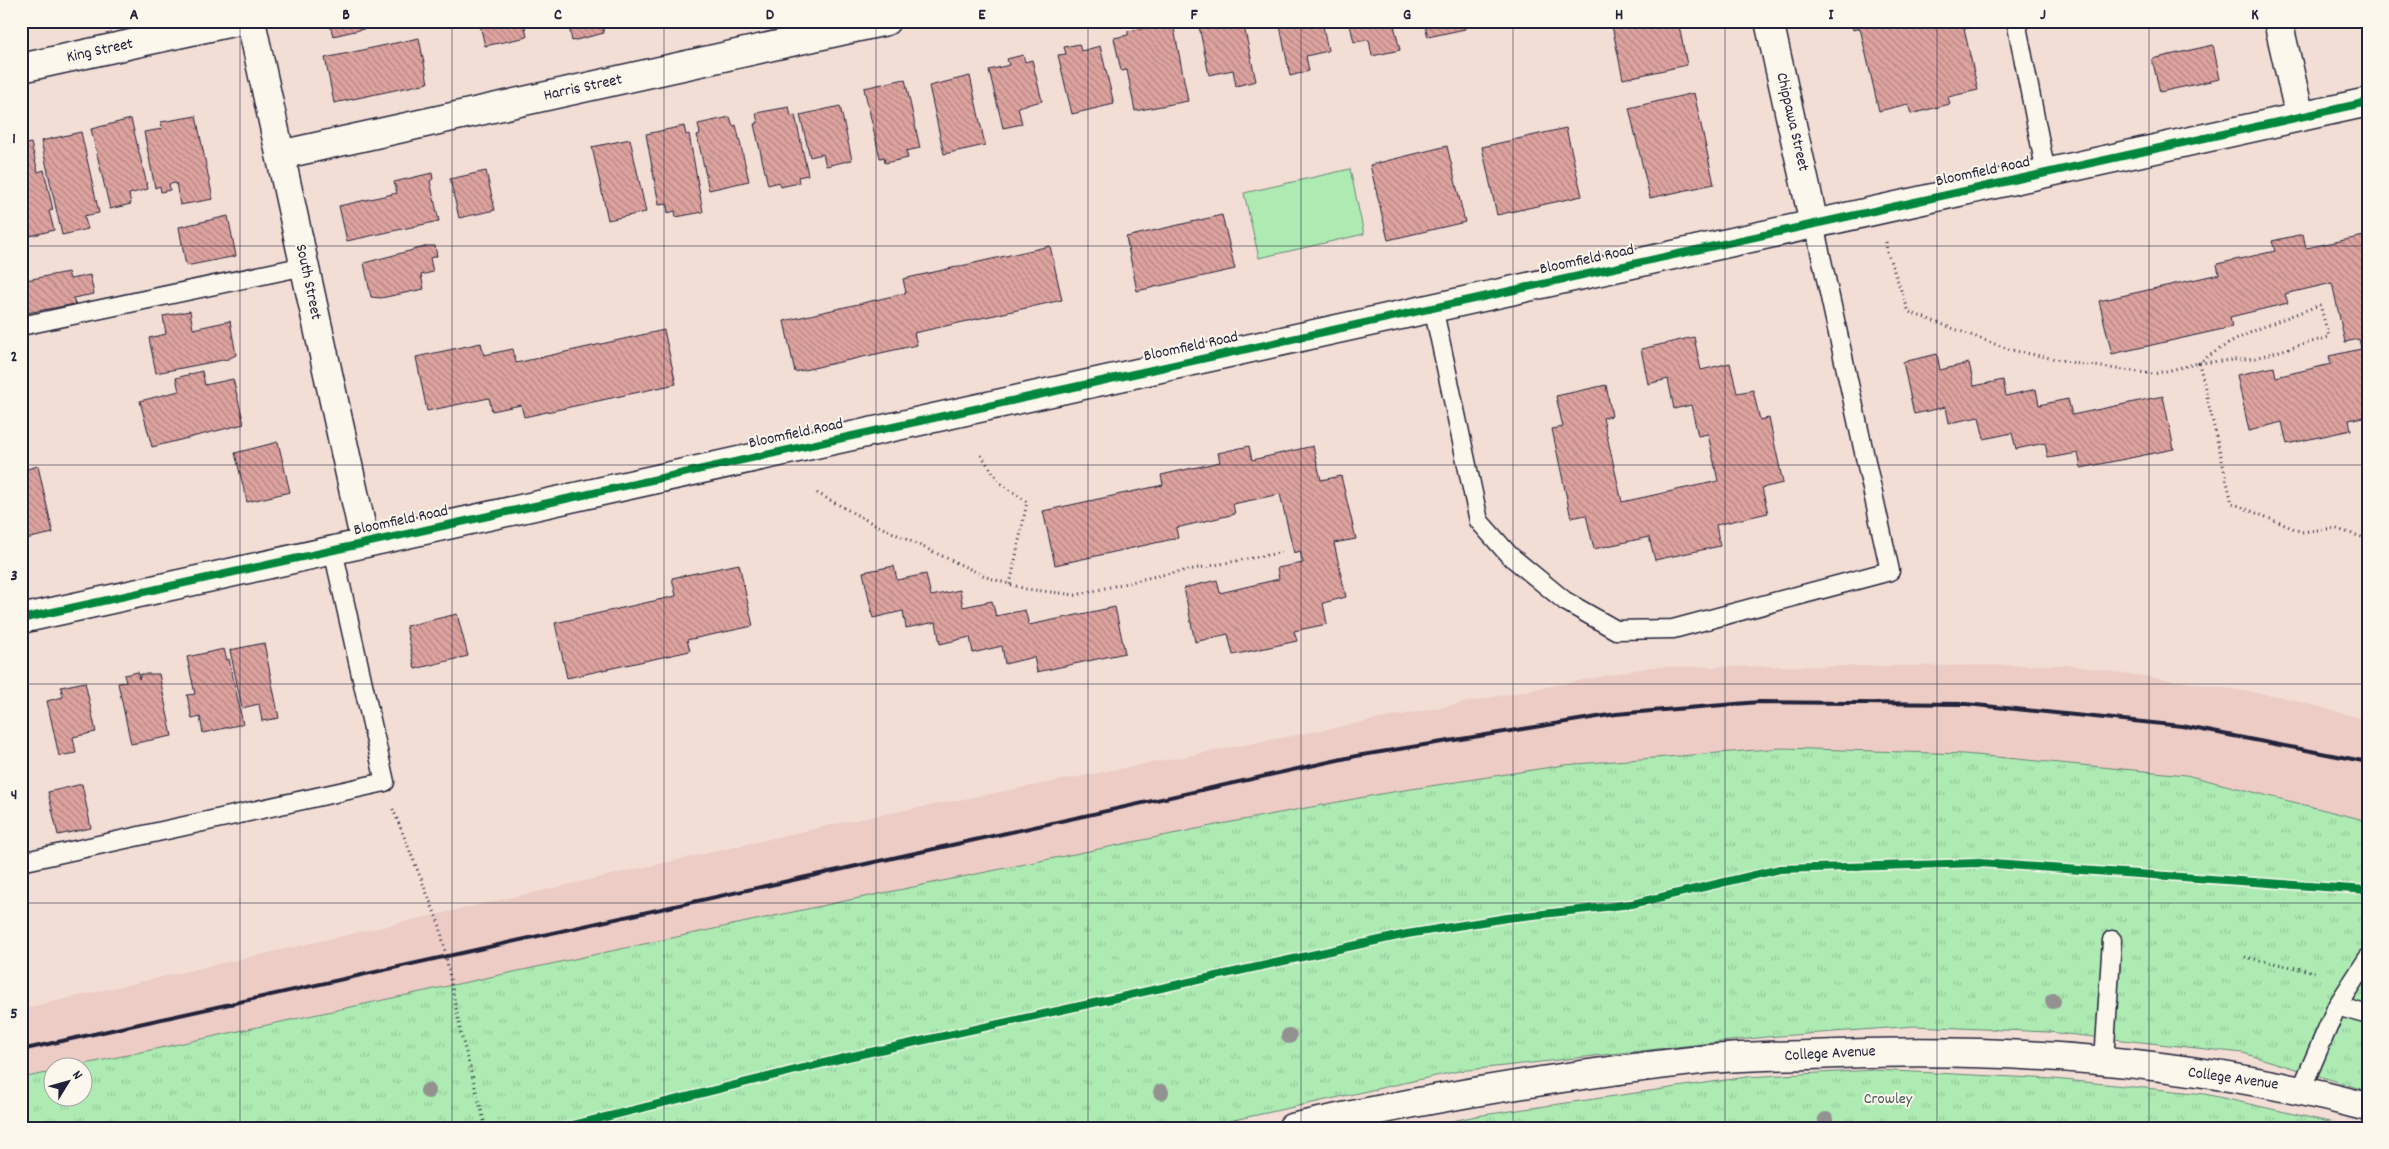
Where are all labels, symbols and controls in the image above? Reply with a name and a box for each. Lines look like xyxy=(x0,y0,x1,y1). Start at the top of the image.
text: A xyxy=(130,4,139,27)
text: B xyxy=(342,4,350,27)
text: C xyxy=(554,4,562,27)
text: D xyxy=(766,4,775,27)
text: E xyxy=(978,4,986,27)
text: F xyxy=(1190,4,1198,27)
text: G xyxy=(1403,4,1411,27)
text: H xyxy=(1615,4,1623,27)
text: I xyxy=(1829,4,1835,27)
text: J xyxy=(2040,4,2046,27)
text: K xyxy=(2251,4,2259,27)
street label: King Street xyxy=(65,33,135,69)
street label: Harris Street xyxy=(542,68,624,108)
street label: Chippawa Street xyxy=(1769,70,1815,174)
text: 1 xyxy=(12,128,16,151)
street label: Bloomfield Road xyxy=(1934,151,2032,193)
street label: Bloomfield Road xyxy=(1538,239,1636,281)
street label: South Street xyxy=(289,242,327,322)
street label: Bloomfield Road xyxy=(1142,326,1240,368)
text: 2 xyxy=(11,346,18,369)
street label: Bloomfield Road xyxy=(747,413,845,455)
street label: Bloomfield Road xyxy=(352,500,450,542)
text: 3 xyxy=(10,565,18,588)
text: 4 xyxy=(11,784,17,807)
text: 5 xyxy=(10,1003,18,1026)
street label: College Avenue xyxy=(1784,1040,1876,1068)
north arrow xyxy=(42,1056,92,1106)
street label: College Avenue xyxy=(2186,1061,2280,1097)
text: N xyxy=(67,1067,87,1084)
park label: Crowley xyxy=(1864,1088,1913,1111)

